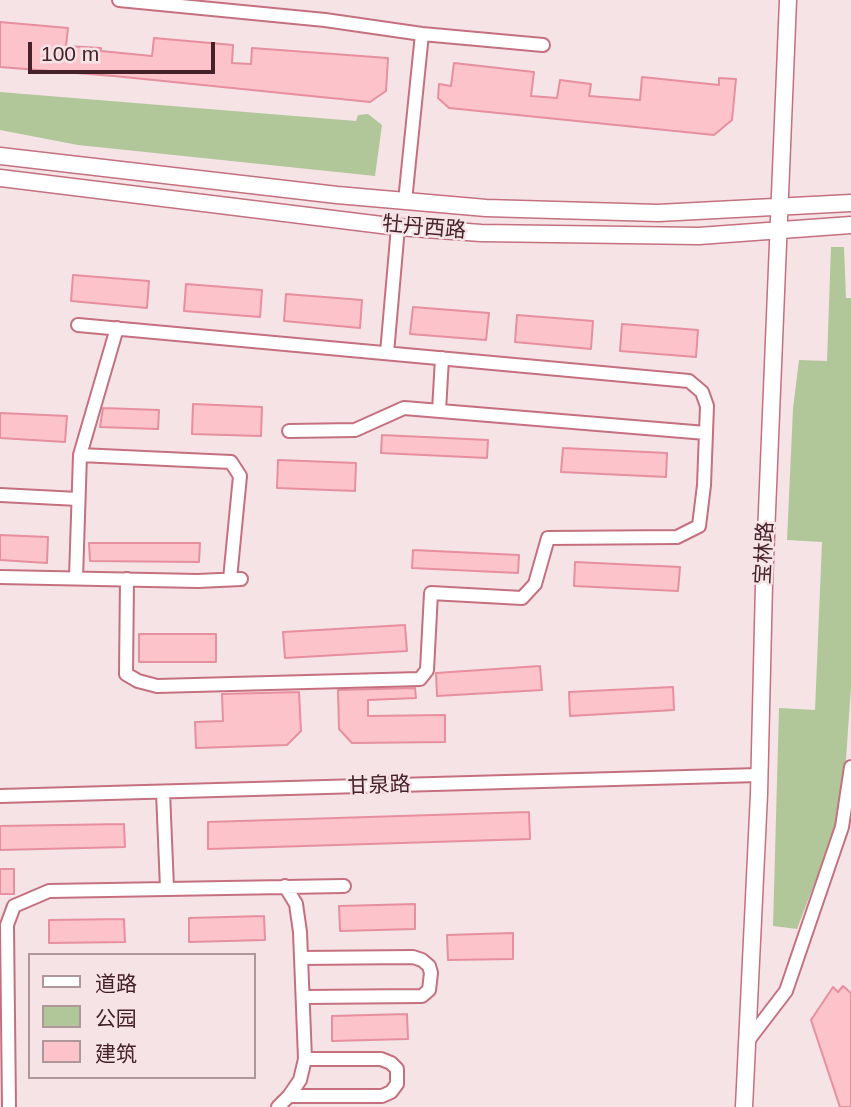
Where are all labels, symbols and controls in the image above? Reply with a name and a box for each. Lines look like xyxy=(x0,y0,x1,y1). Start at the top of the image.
scale bar xyxy=(32,28,219,72)
text: 100 m xyxy=(41,42,99,65)
street label: 牡丹西路 xyxy=(381,212,467,244)
street label: 宝林路 xyxy=(751,521,779,585)
street label: 甘泉路 xyxy=(347,772,411,800)
legend xyxy=(28,953,256,1079)
text: 道路 xyxy=(95,972,137,995)
text: 公园 xyxy=(95,1007,137,1030)
text: 建筑 xyxy=(95,1042,137,1065)

